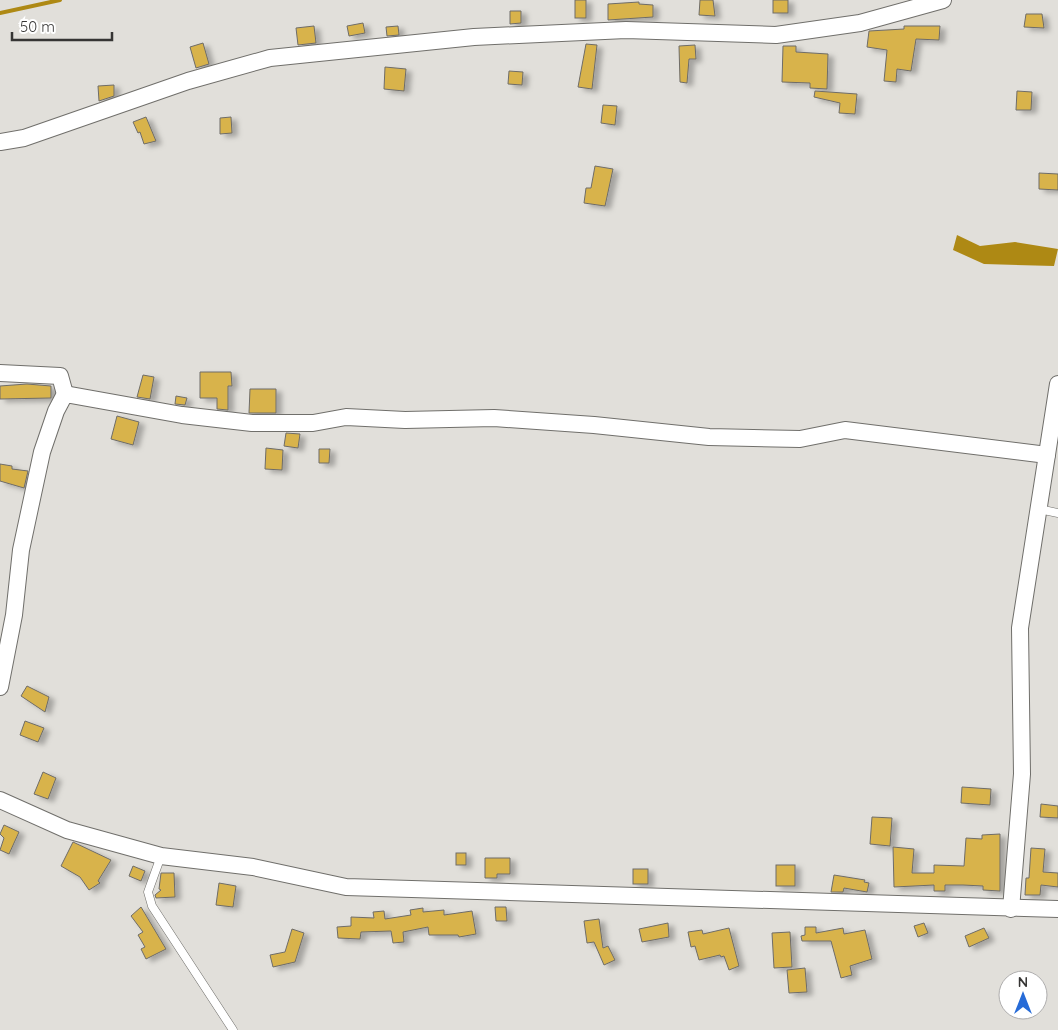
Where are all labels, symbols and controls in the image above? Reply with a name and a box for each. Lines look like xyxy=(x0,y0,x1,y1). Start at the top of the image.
scale bar xyxy=(12,10,112,42)
text: 50 m xyxy=(20,17,55,36)
north arrow xyxy=(998,970,1048,1020)
text: N xyxy=(1018,973,1028,991)

